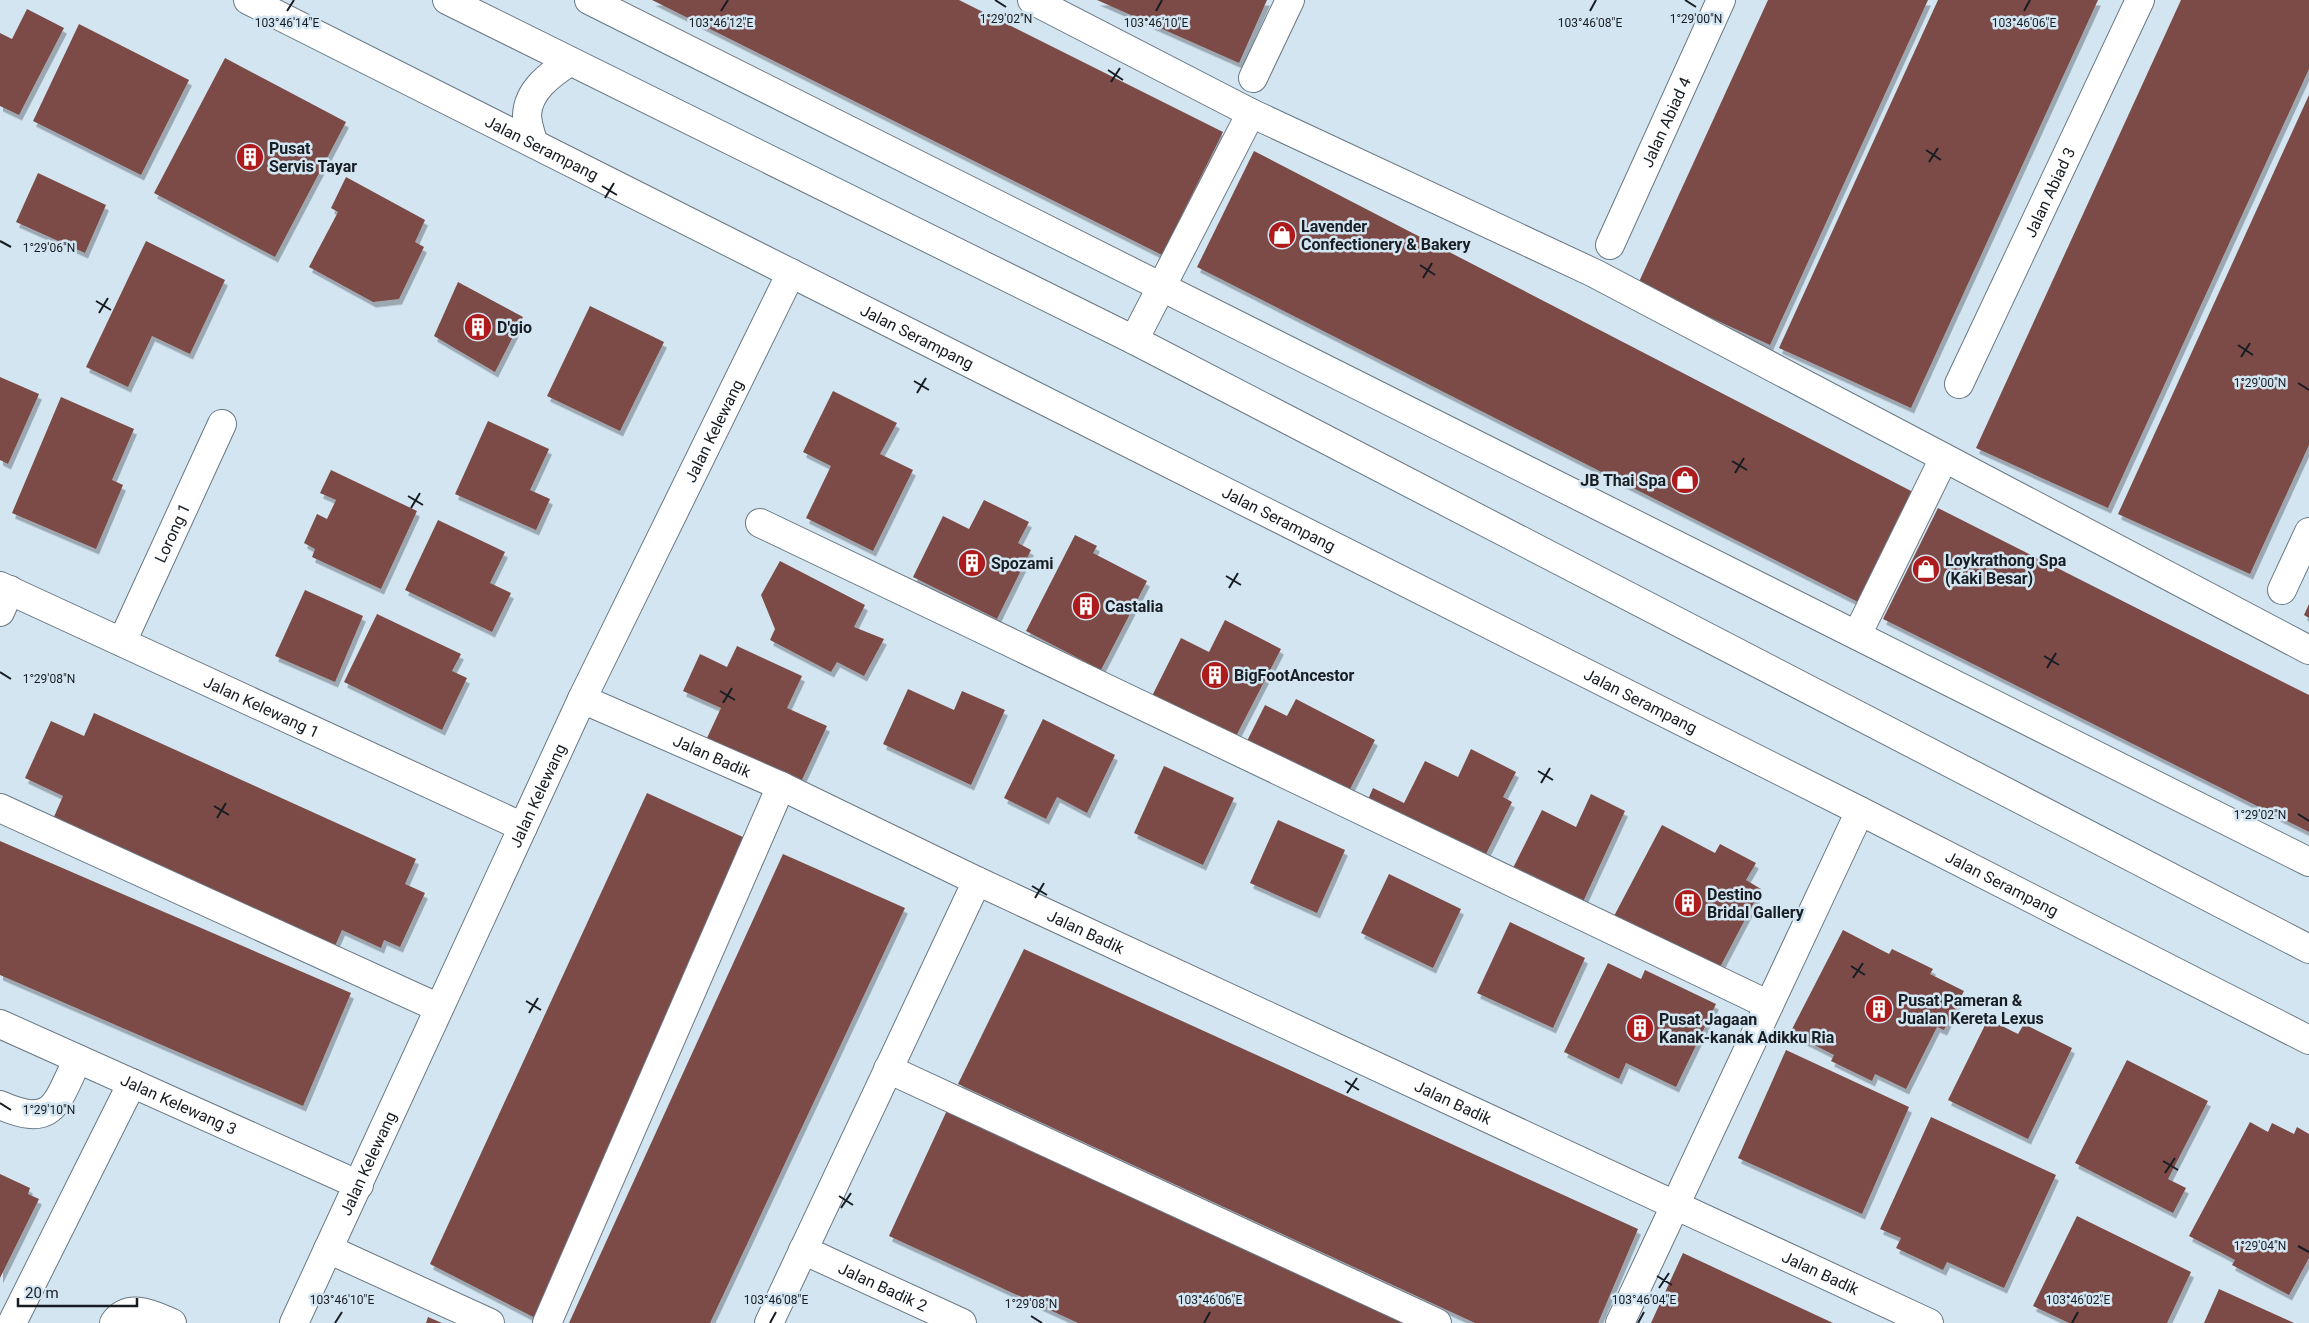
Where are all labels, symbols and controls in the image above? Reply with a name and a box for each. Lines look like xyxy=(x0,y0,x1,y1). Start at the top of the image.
text: 1°29'02"N xyxy=(980,12,1032,26)
text: 1°29'00"N xyxy=(1670,12,1722,26)
text: 103°46'14"E xyxy=(255,16,319,30)
text: 103°46'12"E xyxy=(689,16,753,30)
text: 103°46'10"E xyxy=(1124,16,1188,30)
text: 103°46'08"E xyxy=(1558,16,1622,30)
text: 103°46'06"E xyxy=(1992,16,2056,30)
street label: Jalan Abiad 4 xyxy=(1637,74,1694,170)
street label: Jalan Serampang xyxy=(482,111,602,184)
place label: Pusat Servis Tayar xyxy=(269,139,357,176)
building icon: Pusat Servis Tayar xyxy=(235,142,265,172)
street label: Jalan Abiad 3 xyxy=(2020,144,2079,240)
place label: Lavender Confectionery & Bakery xyxy=(1301,217,1472,254)
shop icon: Lavender Confectionery & Bakery xyxy=(1267,220,1297,250)
text: 1°29'06"N xyxy=(23,241,75,255)
street label: Jalan Serampang xyxy=(857,300,977,373)
building icon: D'gio xyxy=(463,312,493,342)
place label: D'gio xyxy=(497,318,532,337)
street label: Jalan Kelewang xyxy=(680,376,747,485)
text: 1°29'00"N xyxy=(2234,376,2286,390)
shop icon: JB Thai Spa xyxy=(1670,465,1700,495)
place label: JB Thai Spa xyxy=(1580,471,1666,490)
street label: Jalan Serampang xyxy=(1219,482,1339,555)
street label: Lorong 1 xyxy=(150,500,194,565)
building icon: Spozami xyxy=(957,548,987,578)
place label: Loykrathong Spa (Kaki Besar) xyxy=(1945,551,2067,588)
place label: Spozami xyxy=(991,554,1054,573)
shop icon: Loykrathong Spa (Kaki Besar) xyxy=(1911,554,1941,584)
building icon: Castalia xyxy=(1071,591,1101,621)
place label: Castalia xyxy=(1105,597,1164,616)
building icon: BigFootAncestor xyxy=(1200,660,1230,690)
street label: Jalan Serampang xyxy=(1581,664,1700,737)
place label: BigFootAncestor xyxy=(1234,666,1355,685)
text: 1°29'08"N xyxy=(23,672,75,686)
street label: Jalan Kelewang 1 xyxy=(201,672,322,741)
street label: Jalan Badik xyxy=(670,731,755,781)
street label: Jalan Kelewang xyxy=(505,741,570,850)
text: 1°29'02"N xyxy=(2234,808,2286,822)
street label: Jalan Serampang xyxy=(1942,847,2062,920)
place label: Destino Bridal Gallery xyxy=(1707,885,1805,922)
building icon: Destino Bridal Gallery xyxy=(1673,888,1703,918)
street label: Jalan Badik xyxy=(1044,906,1128,958)
place label: Pusat Pameran & Jualan Kereta Lexus xyxy=(1898,991,2044,1028)
building icon: Pusat Pameran & Jualan Kereta Lexus xyxy=(1864,994,1894,1024)
place label: Pusat Jagaan Kanak-kanak Adikku Ria xyxy=(1659,1010,1835,1047)
building icon: Pusat Jagaan Kanak-kanak Adikku Ria xyxy=(1625,1013,1655,1043)
street label: Jalan Kelewang 3 xyxy=(118,1070,240,1138)
street label: Jalan Badik xyxy=(1412,1076,1495,1128)
text: 1°29'10"N xyxy=(23,1103,75,1117)
street label: Jalan Kelewang xyxy=(336,1108,400,1218)
text: 1°29'04"N xyxy=(2234,1239,2286,1253)
street label: Jalan Badik xyxy=(1779,1247,1863,1299)
street label: Jalan Badik 2 xyxy=(836,1258,930,1315)
scale bar xyxy=(18,1276,136,1308)
text: 20 m xyxy=(25,1284,59,1302)
text: 103°46'10"E xyxy=(310,1293,374,1307)
text: 103°46'08"E xyxy=(744,1293,808,1307)
text: 103°46'06"E xyxy=(1178,1293,1242,1307)
text: 103°46'04"E xyxy=(1612,1293,1676,1307)
text: 103°46'02"E xyxy=(2046,1293,2110,1307)
text: 1°29'08"N xyxy=(1005,1297,1057,1311)

